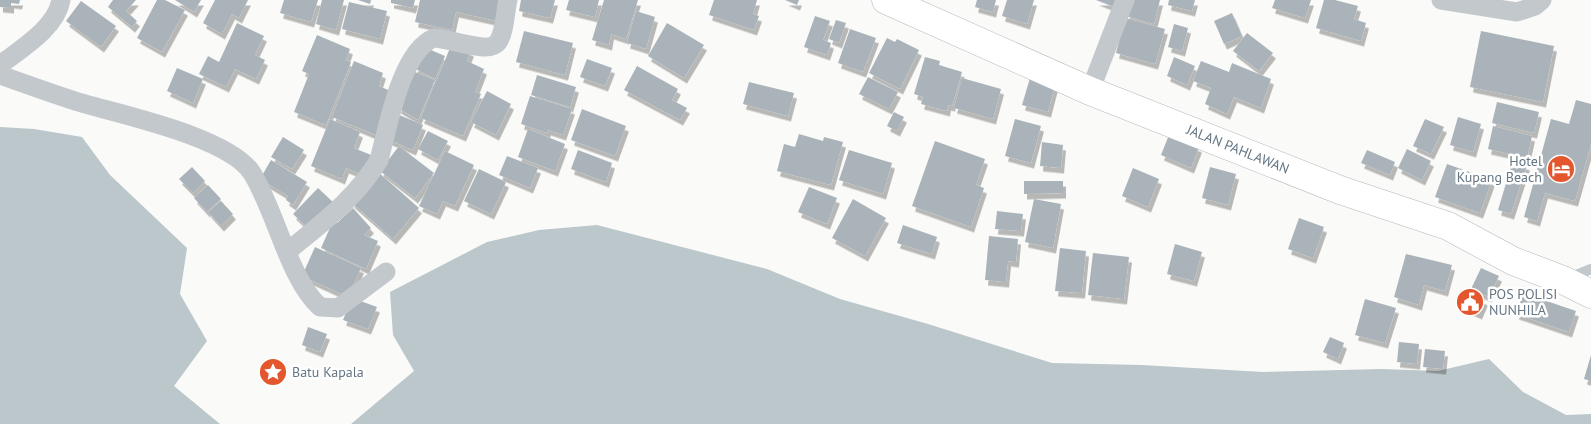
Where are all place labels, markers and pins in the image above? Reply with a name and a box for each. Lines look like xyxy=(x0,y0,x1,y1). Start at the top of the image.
place label: Hotel Kupang Beach xyxy=(1457,152,1542,186)
hotel icon: Hotel Kupang Beach xyxy=(1546,154,1576,184)
place label: POS POLISI NUNHILA xyxy=(1489,285,1557,319)
public building icon: POS POLISI NUNHILA xyxy=(1455,287,1485,317)
place icon: Batu Kapala xyxy=(258,357,288,387)
place label: Batu Kapala xyxy=(292,363,364,381)

